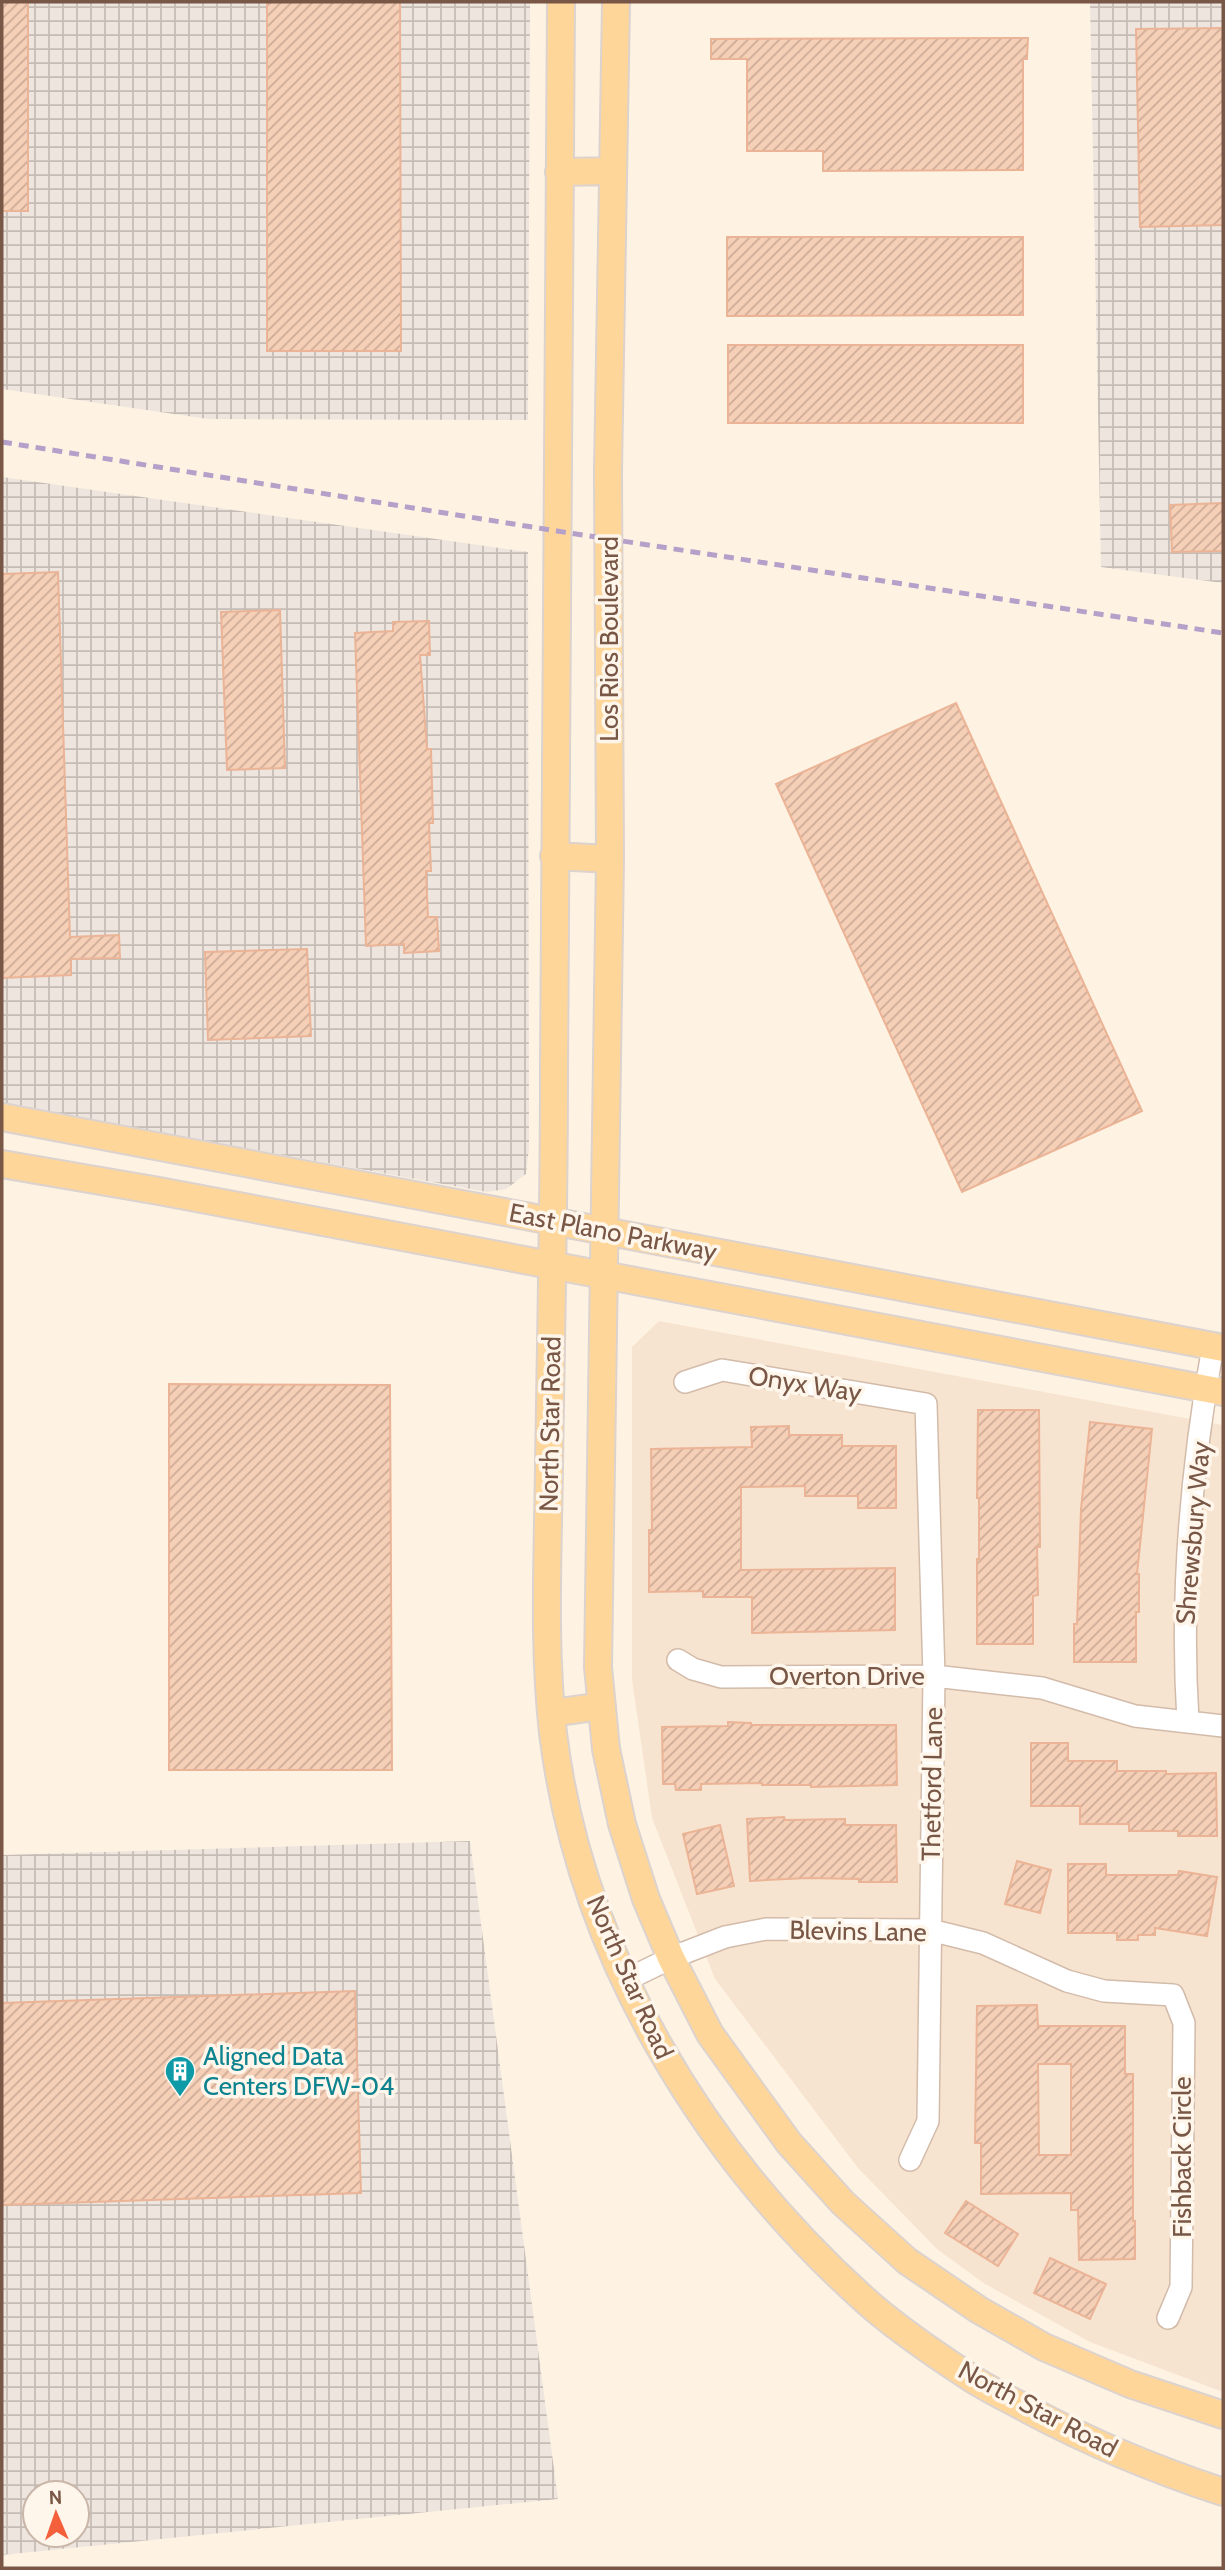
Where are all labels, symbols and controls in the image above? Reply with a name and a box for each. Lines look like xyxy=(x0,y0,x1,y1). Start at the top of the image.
street label: Los Rios Boulevard xyxy=(593,536,625,742)
street label: East Plano Parkway xyxy=(506,1196,720,1268)
street label: North Star Road xyxy=(532,1336,568,1512)
street label: Onyx Way xyxy=(746,1359,864,1409)
street label: Shrewsbury Way xyxy=(1169,1440,1217,1626)
street label: Overton Drive xyxy=(769,1660,925,1692)
street label: Thetford Lane xyxy=(915,1707,949,1861)
street label: North Star Road xyxy=(580,1890,680,2064)
street label: Blevins Lane xyxy=(789,1914,927,1948)
place label: Aligned Data Centers DFW-04 xyxy=(203,2040,394,2102)
building icon: Aligned Data Centers DFW-04 xyxy=(163,2054,197,2098)
street label: Fishback Circle xyxy=(1166,2076,1198,2238)
street label: North Star Road xyxy=(953,2354,1123,2464)
north arrow xyxy=(21,2479,91,2549)
text: N xyxy=(48,2486,63,2509)

